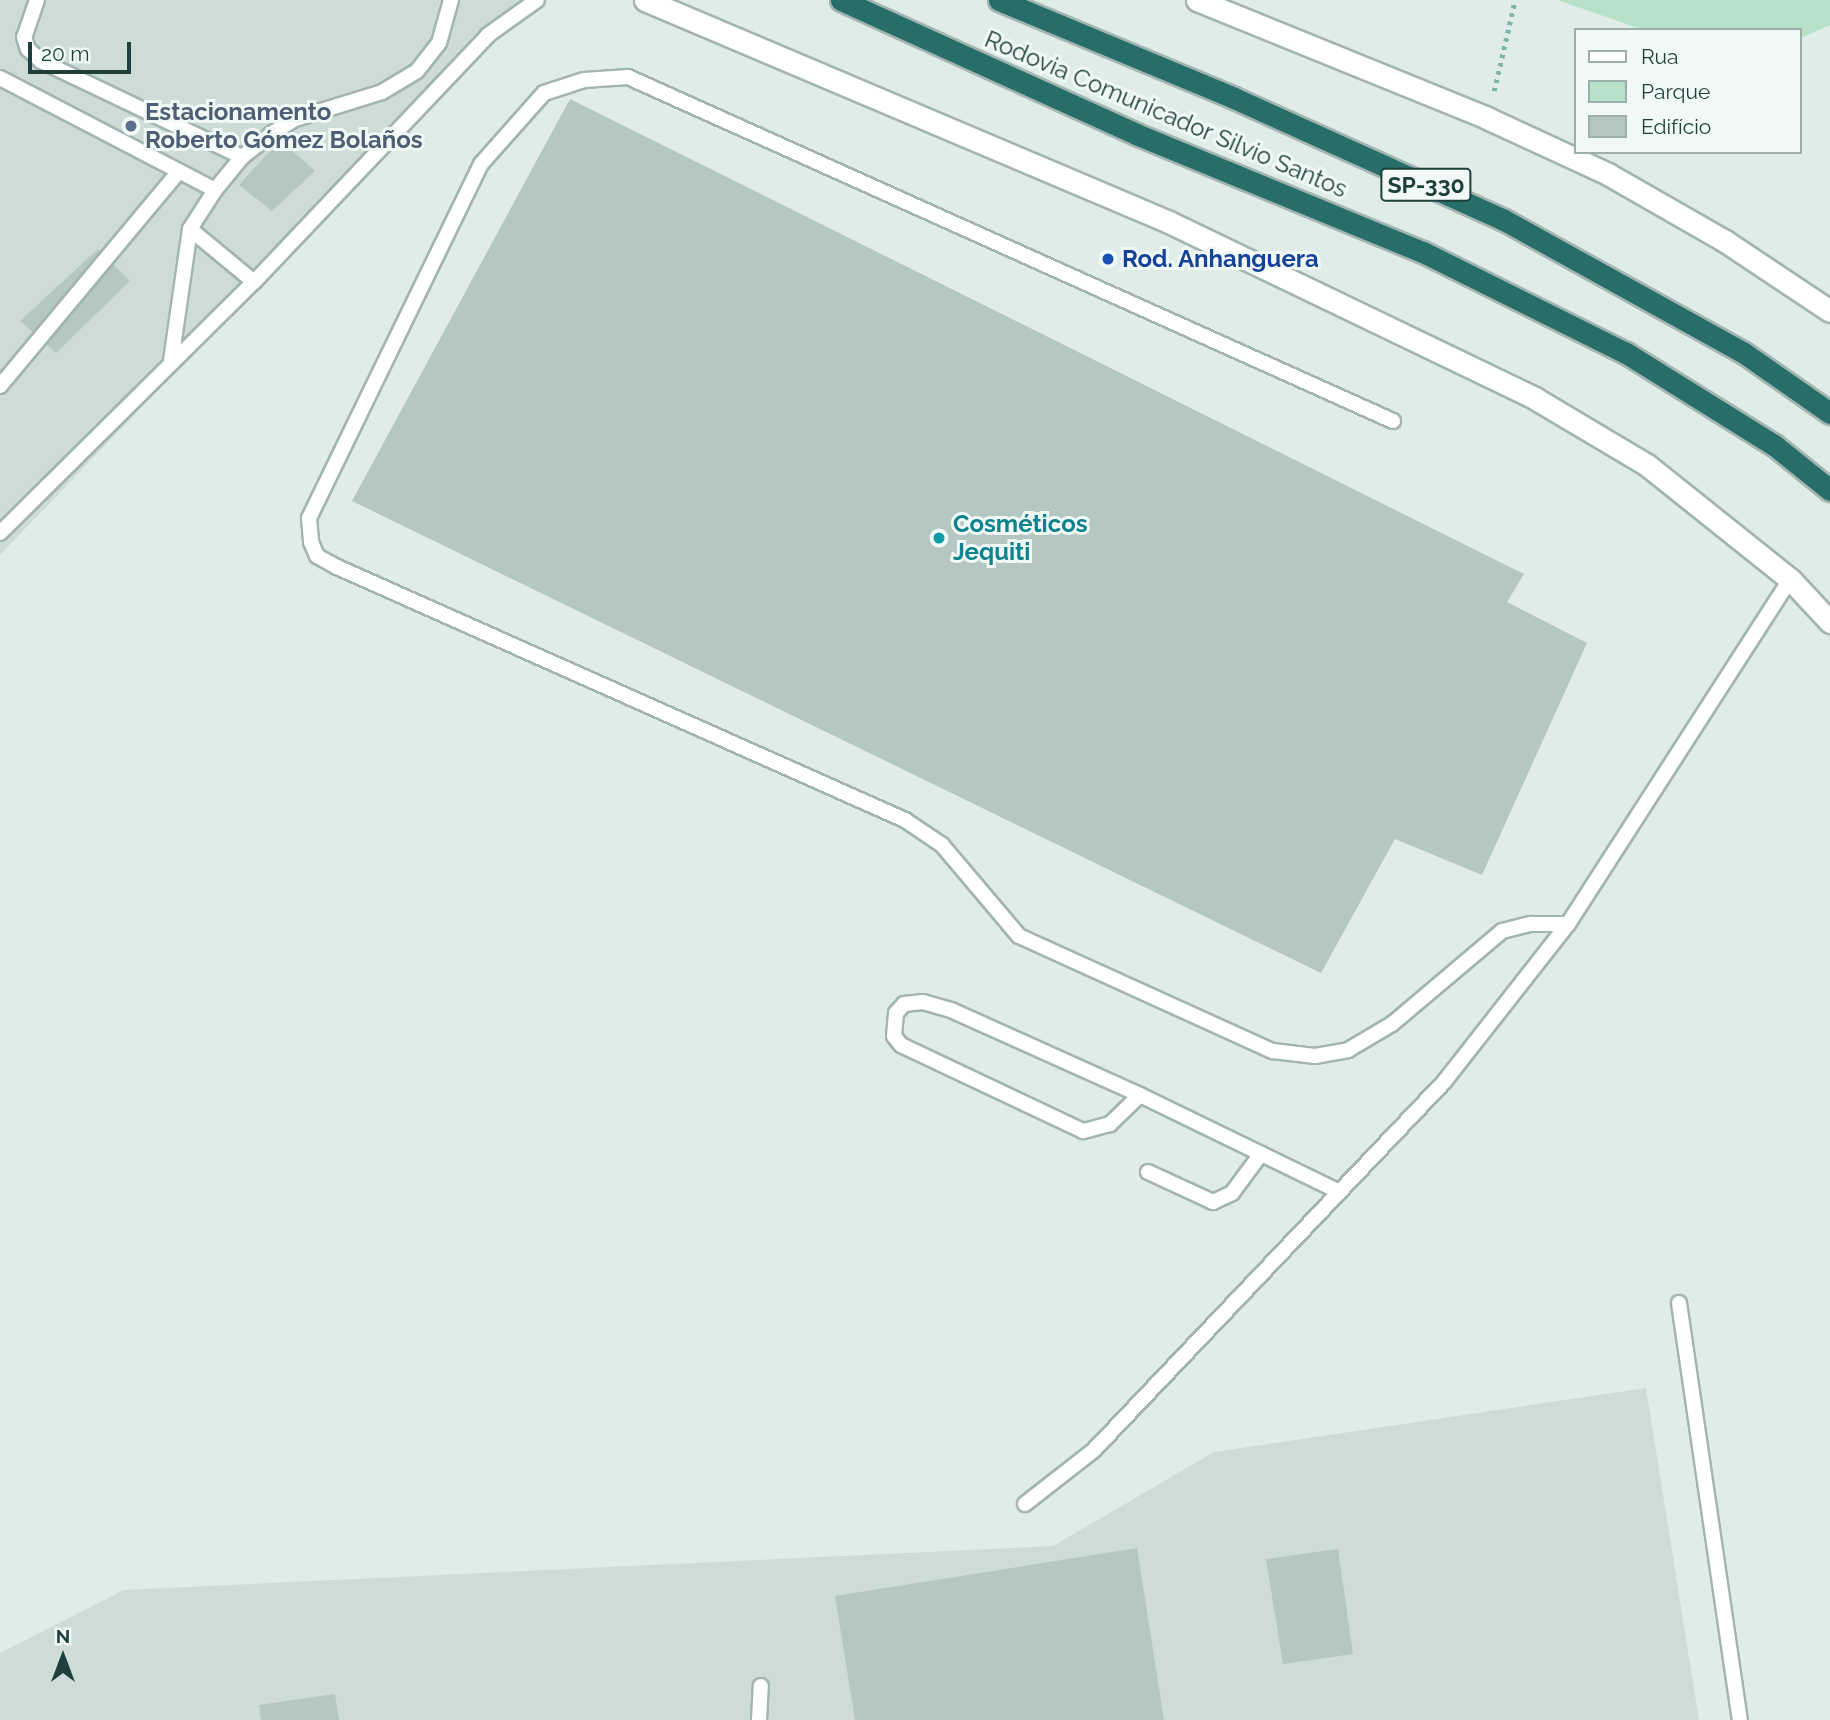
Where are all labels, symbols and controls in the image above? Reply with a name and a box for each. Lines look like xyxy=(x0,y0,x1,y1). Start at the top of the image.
street label: Rodovia Comunicador Silvio Santos xyxy=(980,24,1352,204)
scale bar xyxy=(32,28,135,72)
legend xyxy=(1574,28,1802,154)
text: 20 m xyxy=(41,41,89,66)
text: Rua xyxy=(1641,44,1678,69)
text: Parque xyxy=(1641,79,1710,104)
place label: Estacionamento Roberto Gómez Bolaños xyxy=(145,98,423,154)
text: Edifício xyxy=(1641,114,1711,139)
marker: Estacionamento Roberto Gómez Bolaños xyxy=(123,118,139,134)
road number: SP-330 xyxy=(1379,166,1473,204)
place label: Rod. Anhanguera xyxy=(1122,245,1320,273)
marker: Rod. Anhanguera xyxy=(1100,251,1116,267)
place label: Cosméticos Jequiti xyxy=(953,510,1088,566)
marker: Cosméticos Jequiti xyxy=(931,530,947,546)
north arrow xyxy=(28,1622,98,1692)
text: N xyxy=(56,1625,70,1647)

